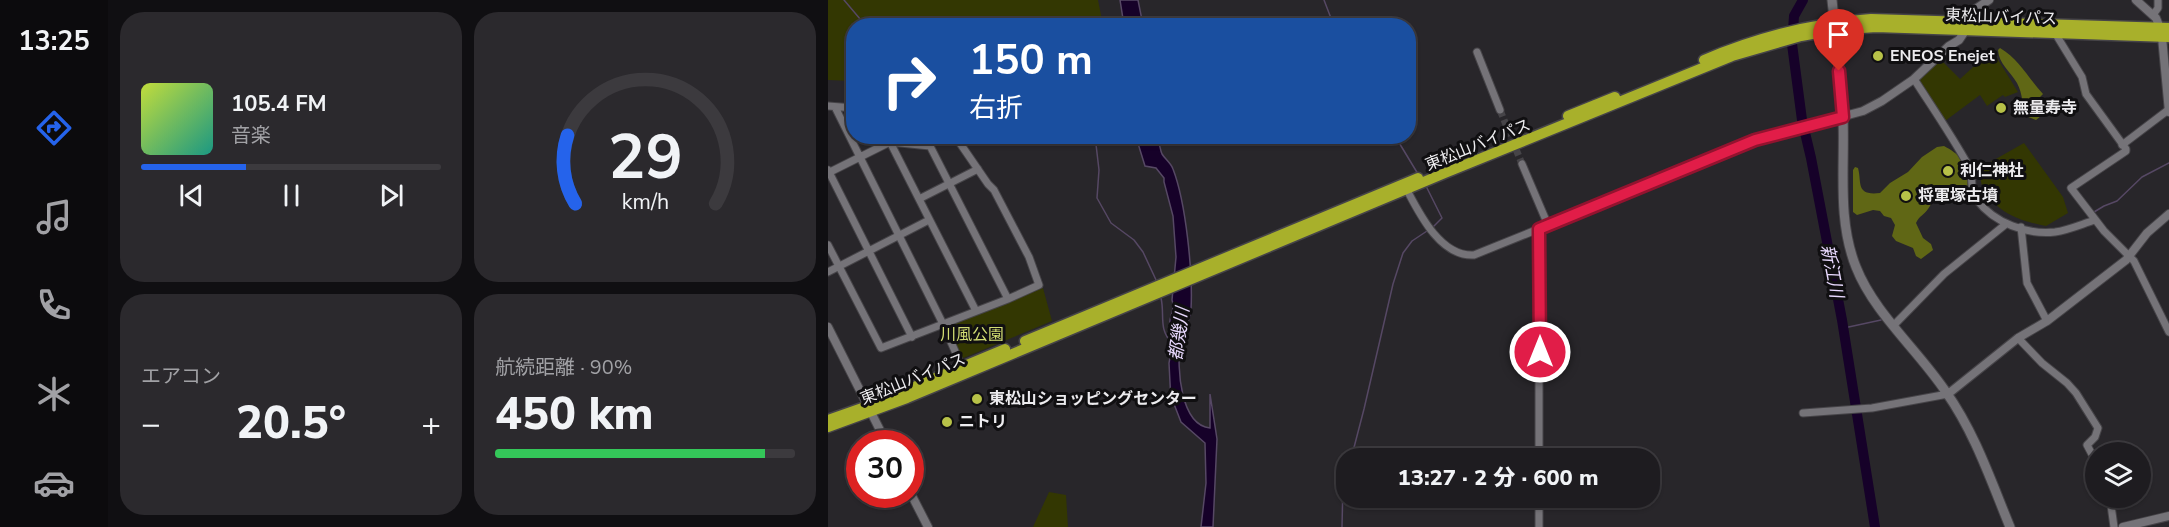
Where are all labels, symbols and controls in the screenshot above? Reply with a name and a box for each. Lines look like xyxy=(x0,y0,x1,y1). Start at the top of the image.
street label: 東松山バイパス xyxy=(1945,4,2057,30)
pin xyxy=(1813,9,1864,71)
icon: arrive xyxy=(1822,18,1855,51)
text: 13:25 xyxy=(18,23,90,60)
text: 150 m xyxy=(969,32,1093,89)
icon: right xyxy=(870,42,948,120)
place label: ENEOS Enejet xyxy=(1890,45,1995,67)
marker: ENEOS Enejet xyxy=(1871,49,1885,63)
text: 105.4 FM xyxy=(231,89,327,119)
text: 右折 xyxy=(969,90,1023,127)
place label: 無量寿寺 xyxy=(2013,97,2077,119)
marker: 無量寿寺 xyxy=(1994,101,2008,115)
icon: directions xyxy=(33,107,75,149)
street label: 東松山バイパス xyxy=(1422,114,1534,176)
text: 29 xyxy=(608,115,682,200)
text: 音楽 xyxy=(231,122,271,149)
place label: 利仁神社 xyxy=(1960,160,2024,182)
marker: 利仁神社 xyxy=(1941,164,1955,178)
icon: previous xyxy=(175,179,208,212)
icon: pause xyxy=(275,179,308,212)
icon: next xyxy=(375,179,408,212)
place label: 将軍塚古墳 xyxy=(1918,185,1998,207)
text: km/h xyxy=(621,188,669,218)
marker: 将軍塚古墳 xyxy=(1899,189,1913,203)
icon: music xyxy=(33,196,75,238)
water label: 新江川 xyxy=(1815,242,1849,302)
icon: phone xyxy=(33,284,75,326)
water label: 都幾川 xyxy=(1163,304,1195,362)
position arrow xyxy=(1508,320,1572,384)
park label: 川風公園 xyxy=(940,324,1004,346)
street label: 東松山バイパス xyxy=(857,348,969,410)
text: 航続距離 · 90% xyxy=(495,354,632,381)
text: エアコン xyxy=(141,363,221,390)
icon: climate xyxy=(33,373,75,415)
text: 450 km xyxy=(495,384,654,445)
place label: 東松山ショッピングセンター xyxy=(989,388,1197,410)
marker: 東松山ショッピングセンター xyxy=(970,392,984,406)
text: 20.5° xyxy=(236,393,346,454)
text: − xyxy=(141,402,161,447)
text: + xyxy=(421,402,441,447)
place label: ニトリ xyxy=(959,411,1007,433)
marker: ニトリ xyxy=(940,415,954,429)
speed limit sign: 30 xyxy=(846,430,924,508)
map controls xyxy=(2085,442,2151,508)
button: layers xyxy=(2085,442,2151,508)
icon: car xyxy=(33,462,75,504)
text: 13:27 · 2 分 · 600 m xyxy=(1397,463,1599,493)

